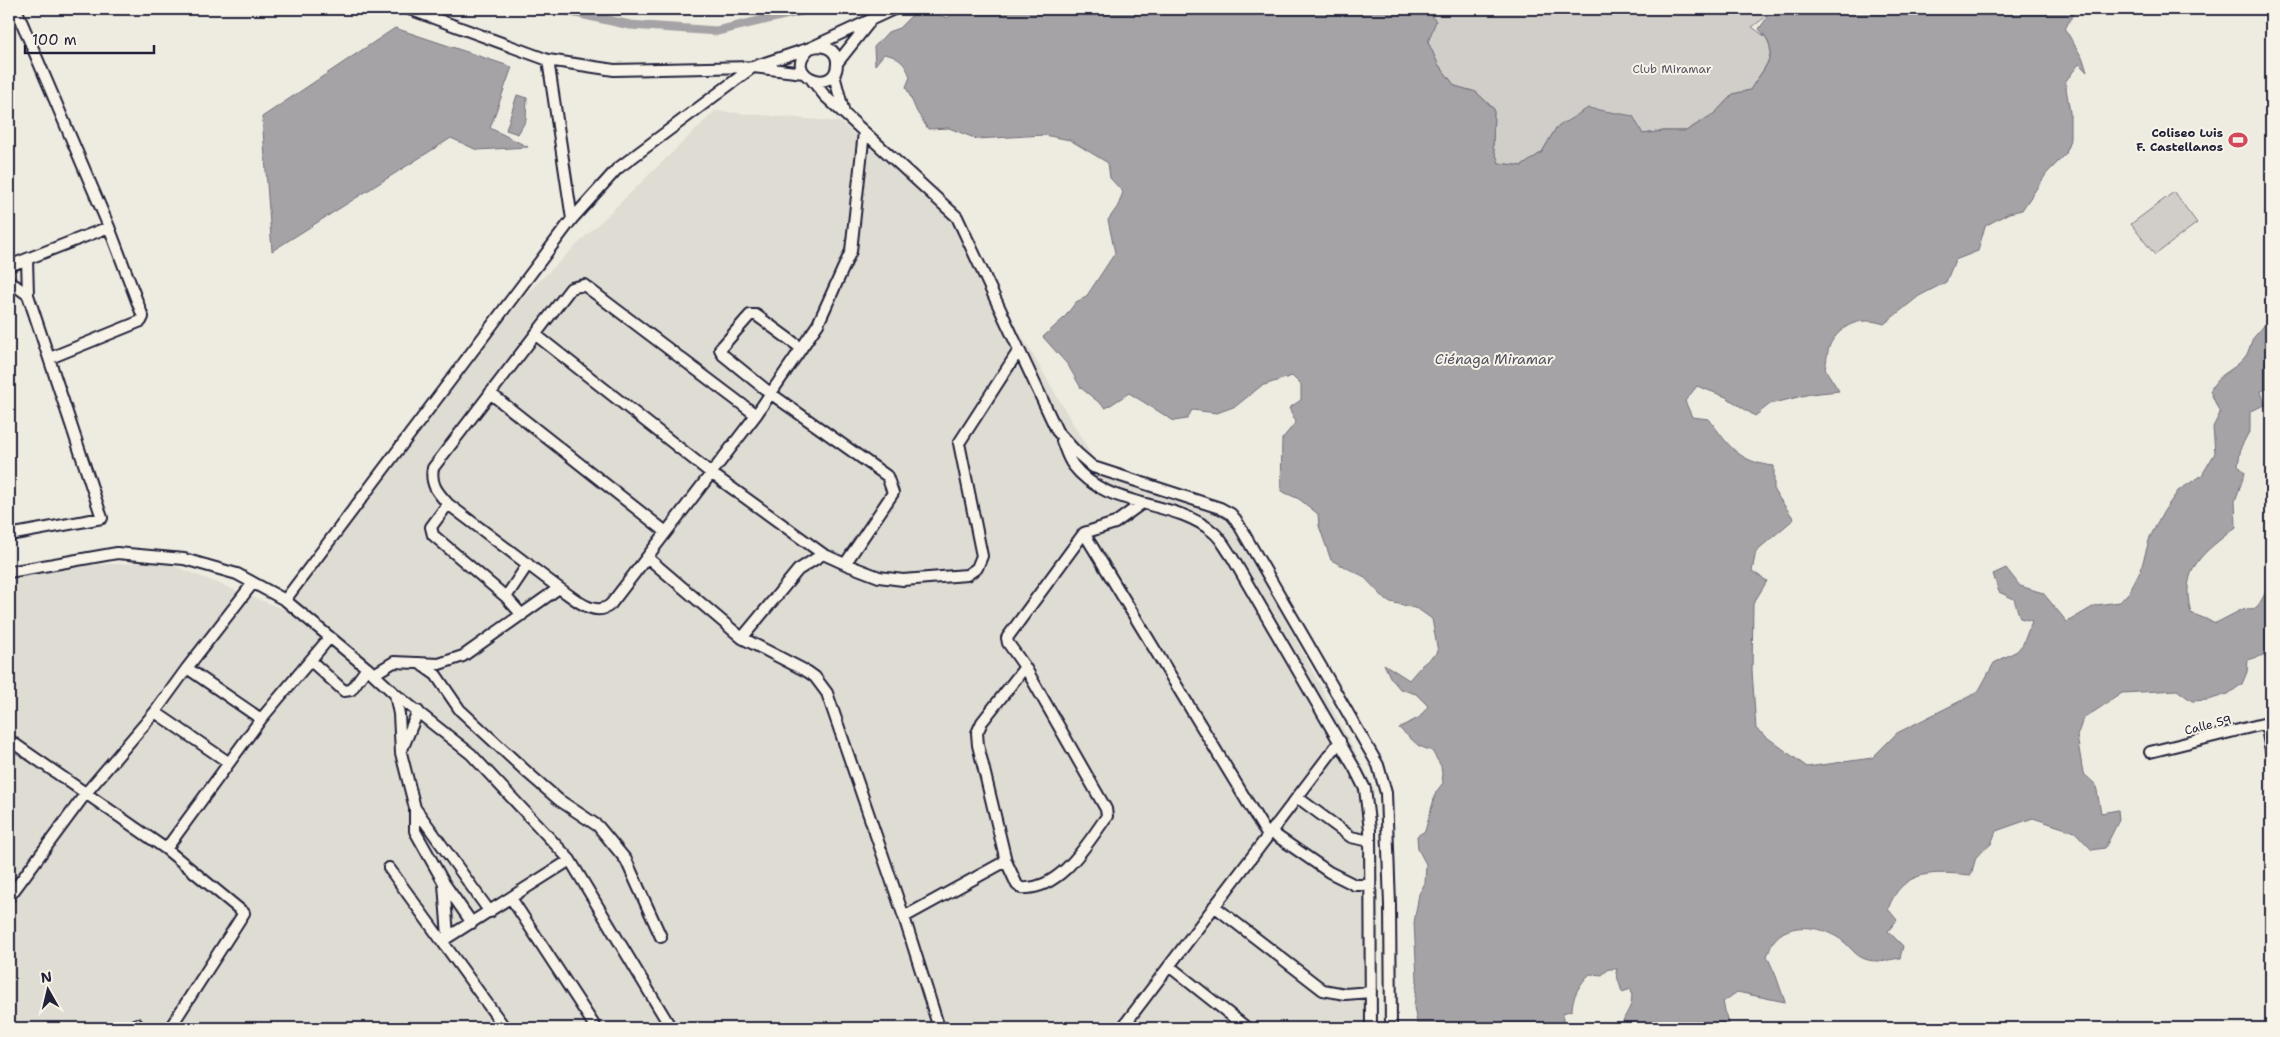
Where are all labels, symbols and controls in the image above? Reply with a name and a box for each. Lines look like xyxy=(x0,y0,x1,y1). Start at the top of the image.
scale bar xyxy=(25,22,154,54)
text: 100 m xyxy=(32,30,77,50)
park label: Club Miramar xyxy=(1632,61,1712,77)
place label: Coliseo Luis F. Castellanos xyxy=(2136,125,2223,155)
sports icon: Coliseo Luis F. Castellanos xyxy=(2227,129,2249,151)
water label: Ciénaga Miramar xyxy=(1435,350,1554,368)
street label: Calle 59 xyxy=(2183,711,2233,739)
north arrow xyxy=(22,964,72,1014)
text: N xyxy=(39,967,53,987)

